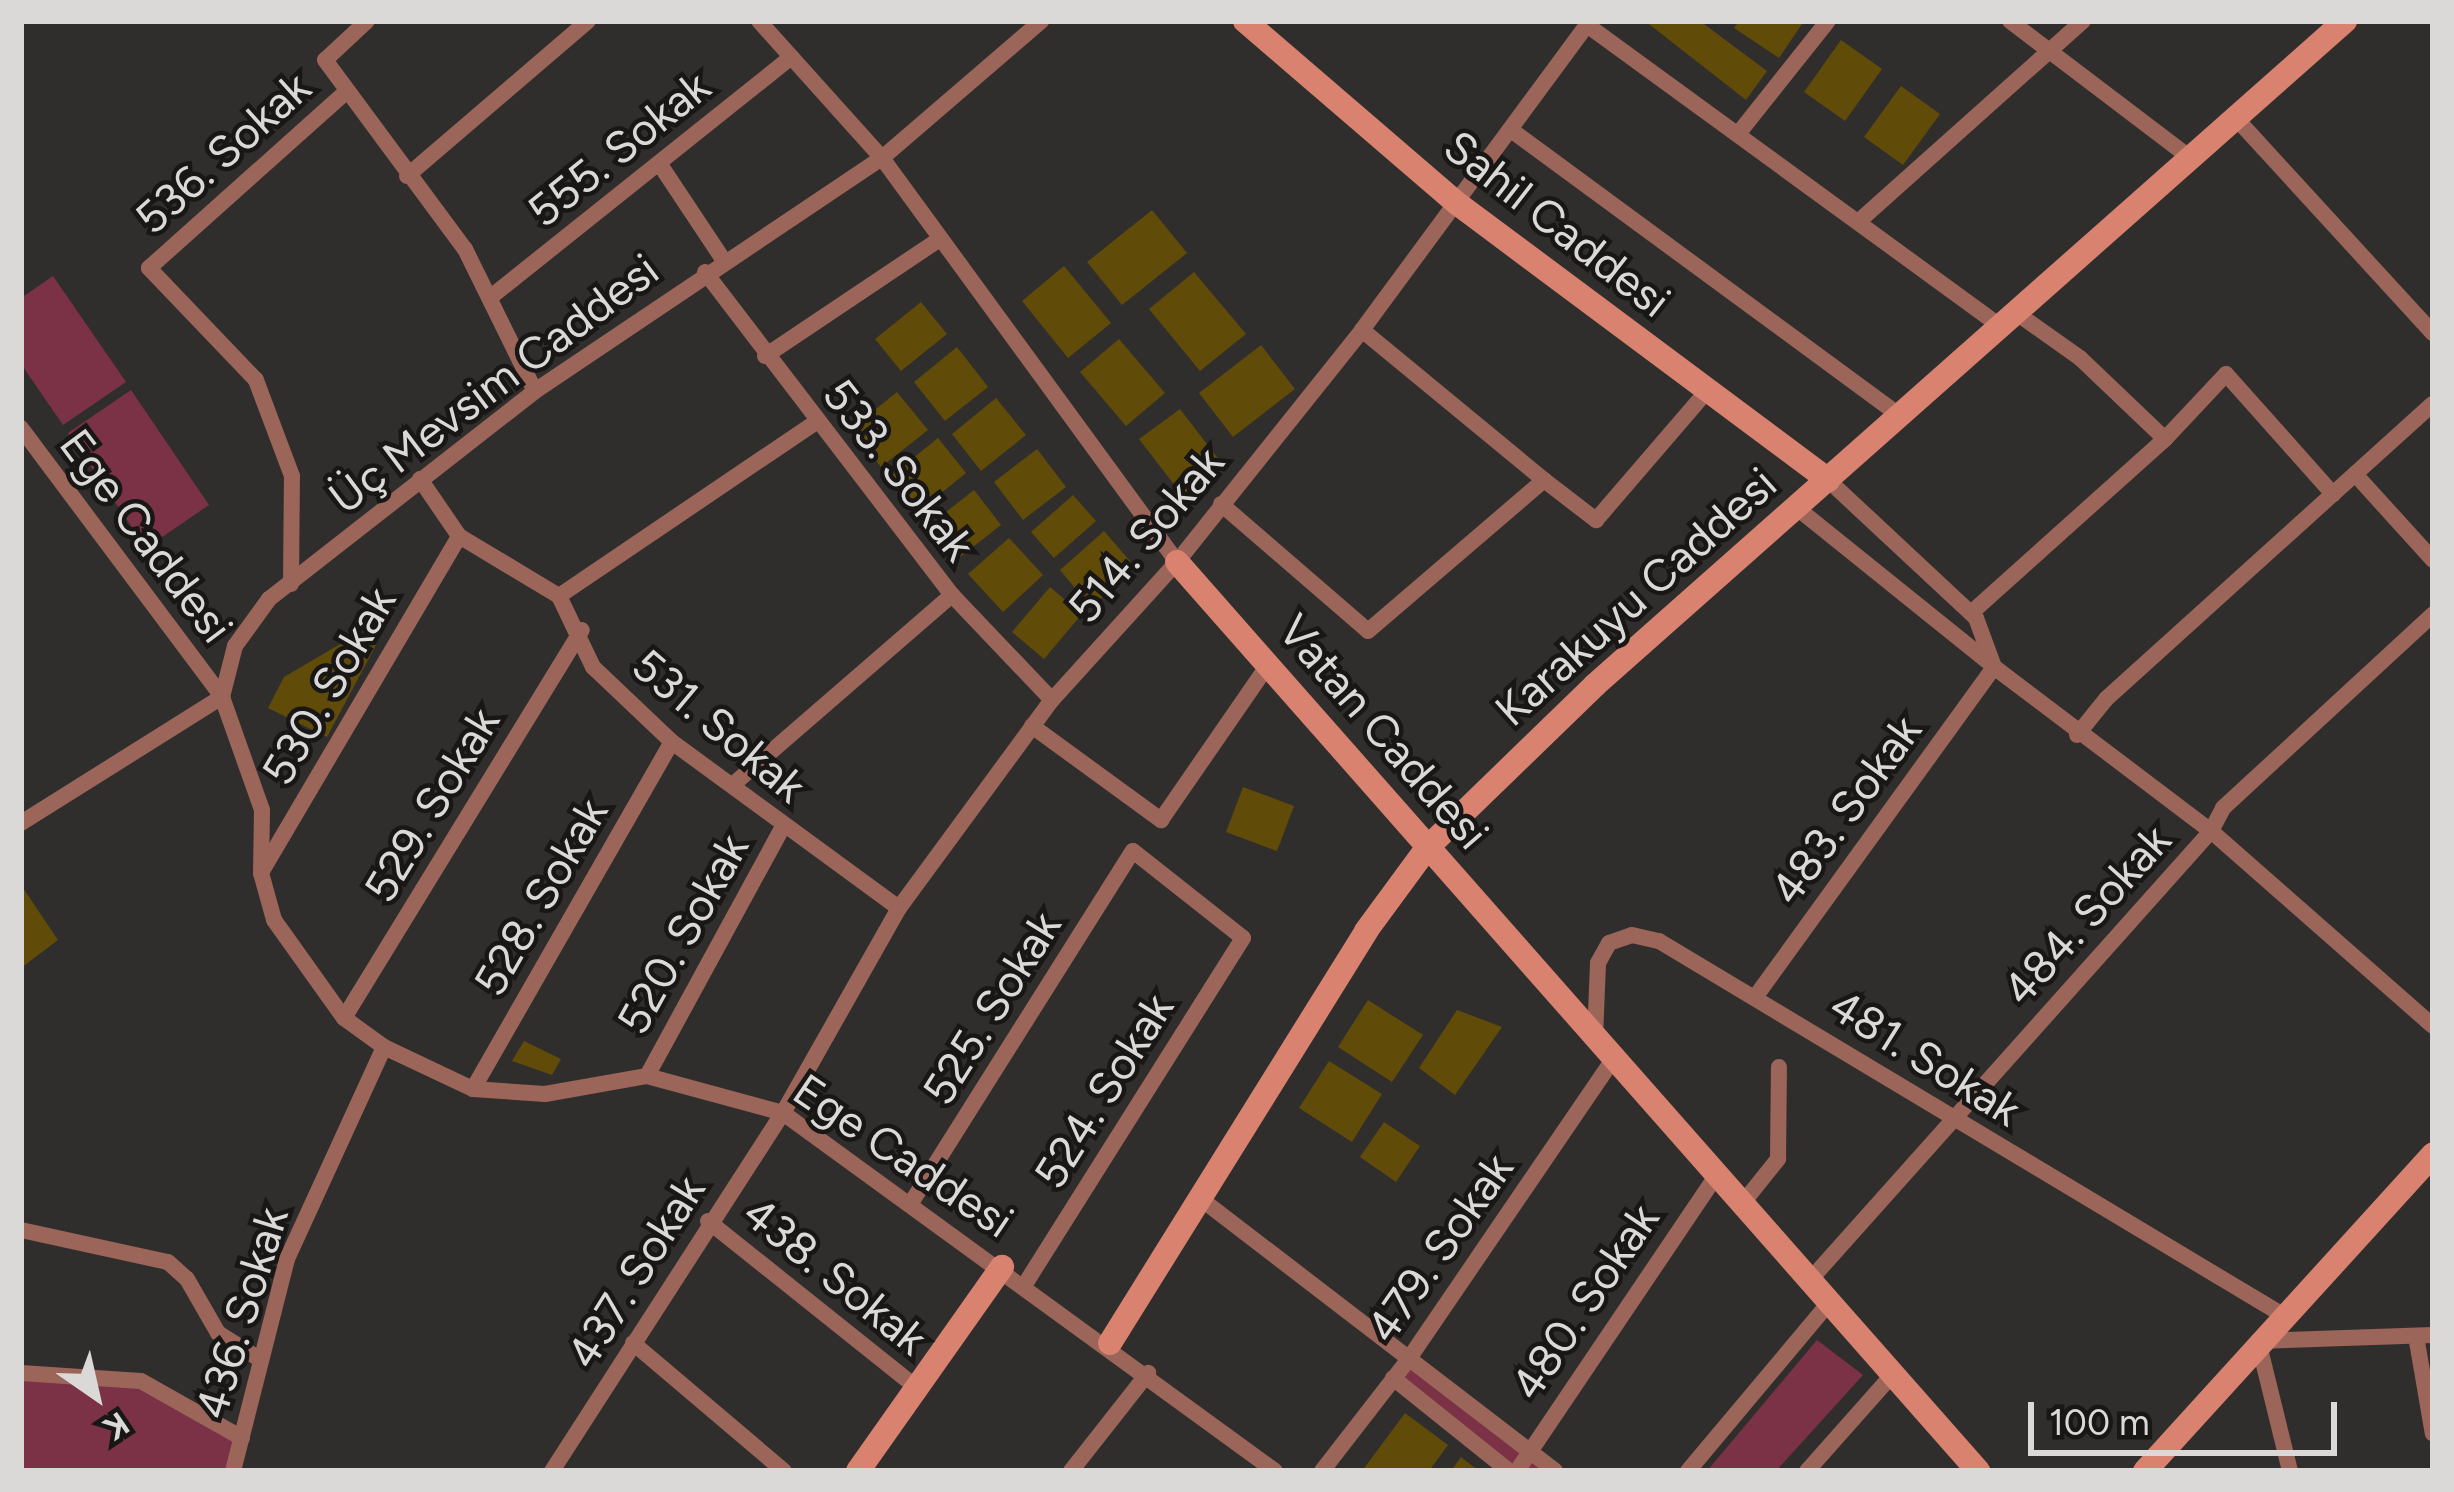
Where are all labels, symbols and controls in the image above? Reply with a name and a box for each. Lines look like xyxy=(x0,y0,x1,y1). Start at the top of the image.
street label: 555. Sokak xyxy=(517,59,721,239)
street label: 536. Sokak xyxy=(125,61,321,245)
street label: Sahil Caddesi xyxy=(1433,119,1681,329)
street label: Üç Mevsim Caddesi xyxy=(319,243,669,525)
street label: 533. Sokak xyxy=(811,369,987,571)
street label: Ege Caddesi xyxy=(48,419,244,653)
street label: 514. Sokak xyxy=(1057,436,1235,634)
street label: Karakuyu Caddesi xyxy=(1484,457,1788,737)
street label: 530. Sokak xyxy=(251,577,407,795)
street label: Vatan Caddesi xyxy=(1267,604,1499,860)
street label: 531. Sokak xyxy=(621,638,817,814)
street label: 529. Sokak xyxy=(353,698,511,912)
street label: 483. Sokak xyxy=(1759,705,1933,915)
street label: 528. Sokak xyxy=(463,789,619,1005)
street label: 484. Sokak xyxy=(1992,814,2182,1016)
street label: 520. Sokak xyxy=(606,825,760,1043)
street label: 525. Sokak xyxy=(912,902,1072,1114)
street label: 481. Sokak xyxy=(1820,978,2030,1138)
street label: 524. Sokak xyxy=(1023,984,1185,1198)
street label: Ege Caddesi xyxy=(783,1063,1023,1249)
street label: 479. Sokak xyxy=(1355,1143,1525,1353)
street label: 437. Sokak xyxy=(556,1166,716,1378)
street label: 438. Sokak xyxy=(732,1186,938,1366)
street label: 480. Sokak xyxy=(1500,1194,1670,1410)
street label: 436. Sokak xyxy=(184,1201,300,1425)
north arrow xyxy=(36,1336,156,1456)
scale bar xyxy=(2034,1378,2343,1452)
text: 100 m xyxy=(2049,1401,2150,1444)
text: K xyxy=(96,1404,136,1449)

